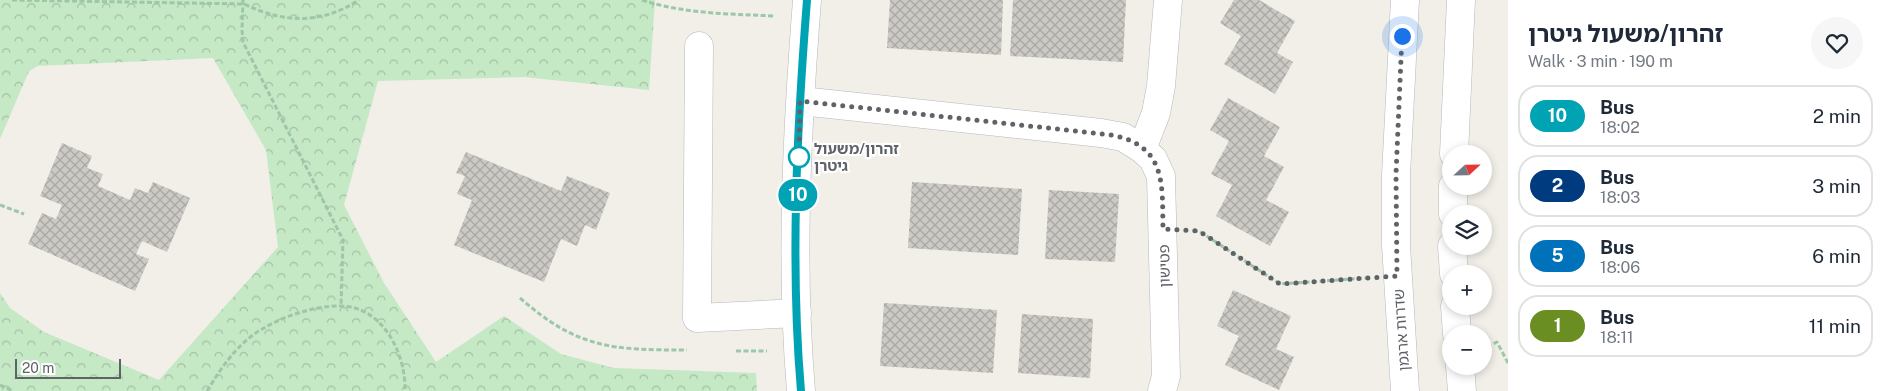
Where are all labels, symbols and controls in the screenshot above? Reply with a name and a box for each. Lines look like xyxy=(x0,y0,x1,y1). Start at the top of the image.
button: heart xyxy=(1811,17,1863,69)
text: זהרון/משעול גיטרן xyxy=(1528,19,1723,47)
your location xyxy=(1390,24,1415,49)
text: Walk · 3 min · 190 m xyxy=(1528,52,1673,71)
text: Bus xyxy=(1600,96,1634,118)
text: 10 xyxy=(1548,105,1567,126)
text: 2 min xyxy=(1813,105,1861,127)
text: 18:02 xyxy=(1600,118,1640,137)
place label: זהרון/משעול גיטרן xyxy=(814,140,899,174)
north arrow xyxy=(1442,145,1492,195)
map controls xyxy=(1442,145,1492,375)
marker: זהרון/משעול גיטרן xyxy=(788,146,810,168)
text: Bus xyxy=(1600,166,1634,188)
text: 2 xyxy=(1552,175,1563,196)
text: 3 min xyxy=(1812,175,1861,197)
line badge: 10 xyxy=(776,179,820,211)
text: 10 xyxy=(788,184,808,205)
text: 18:03 xyxy=(1600,188,1640,207)
button: layers xyxy=(1442,205,1492,255)
text: Bus xyxy=(1600,236,1634,258)
street label: פטישון xyxy=(1155,244,1173,288)
text: 5 xyxy=(1551,245,1564,266)
text: 6 min xyxy=(1812,245,1861,267)
text: 18:06 xyxy=(1600,258,1640,277)
button: + xyxy=(1442,265,1492,315)
street label: שדרות ארגמן xyxy=(1390,288,1412,372)
text: Bus xyxy=(1600,306,1634,328)
text: 1 xyxy=(1554,315,1561,336)
text: 11 min xyxy=(1809,315,1861,337)
button: − xyxy=(1442,325,1492,375)
text: 18:11 xyxy=(1600,328,1634,347)
scale bar xyxy=(15,356,121,379)
text: 20 m xyxy=(22,360,54,376)

